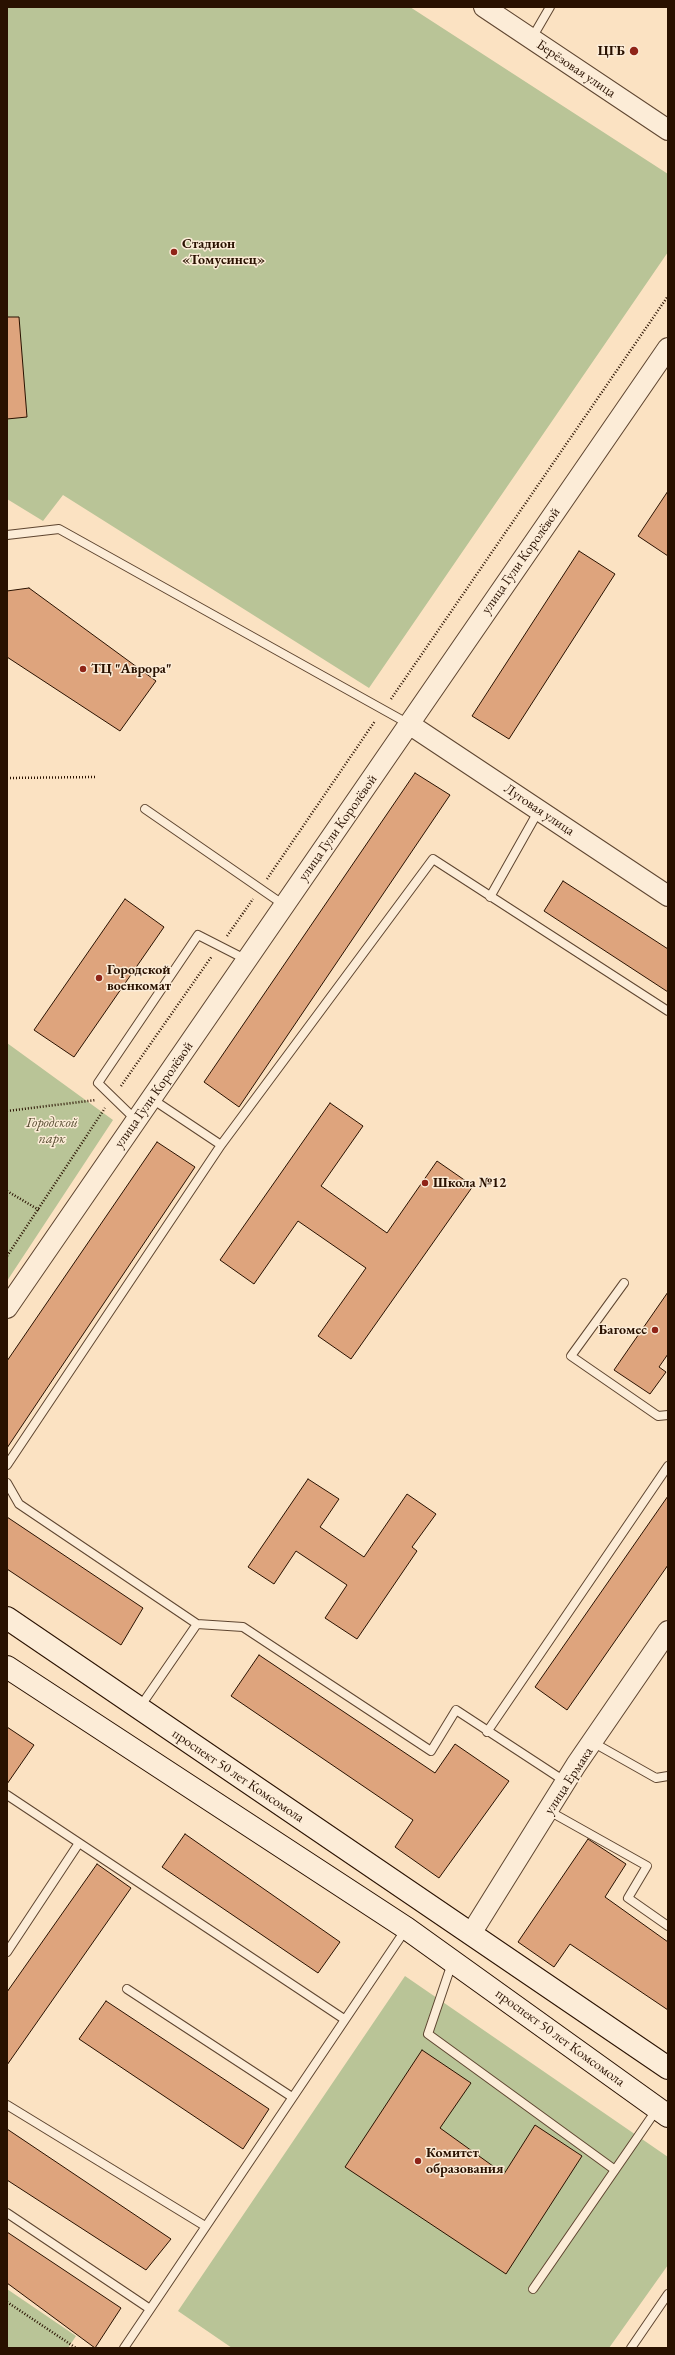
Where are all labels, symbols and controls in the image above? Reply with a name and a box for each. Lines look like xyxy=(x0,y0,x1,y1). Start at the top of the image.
street label: Берёзовая улица xyxy=(533,36,619,102)
place label: ЦГБ xyxy=(598,43,625,59)
marker: ЦГБ xyxy=(628,45,640,57)
place label: Стадион «Томусинец» xyxy=(182,236,265,268)
marker: Стадион «Томусинец» xyxy=(169,247,179,257)
street label: улица Гули Королёвой xyxy=(478,505,564,617)
place label: ТЦ "Аврора" xyxy=(91,661,172,677)
marker: ТЦ "Аврора" xyxy=(78,664,88,674)
street label: улица Гули Королёвой xyxy=(295,772,381,884)
street label: Луговая улица xyxy=(501,780,577,840)
place label: Городской военкомат xyxy=(107,962,171,994)
marker: Городской военкомат xyxy=(94,973,104,983)
street label: улица Гули Королёвой xyxy=(111,1039,197,1151)
park label: Городской парк xyxy=(26,1115,78,1148)
place label: Школа №12 xyxy=(433,1175,506,1191)
marker: Школа №12 xyxy=(420,1178,430,1188)
place label: Багомес xyxy=(598,1322,647,1338)
marker: Багомес xyxy=(650,1325,660,1335)
street label: проспект 50 лет Комсомола xyxy=(169,1725,307,1827)
street label: улица Ермака xyxy=(541,1744,597,1818)
street label: проспект 50 лет Комсомола xyxy=(492,1985,628,2091)
place label: Комитет образования xyxy=(426,2145,503,2178)
marker: Комитет образования xyxy=(413,2156,423,2166)

